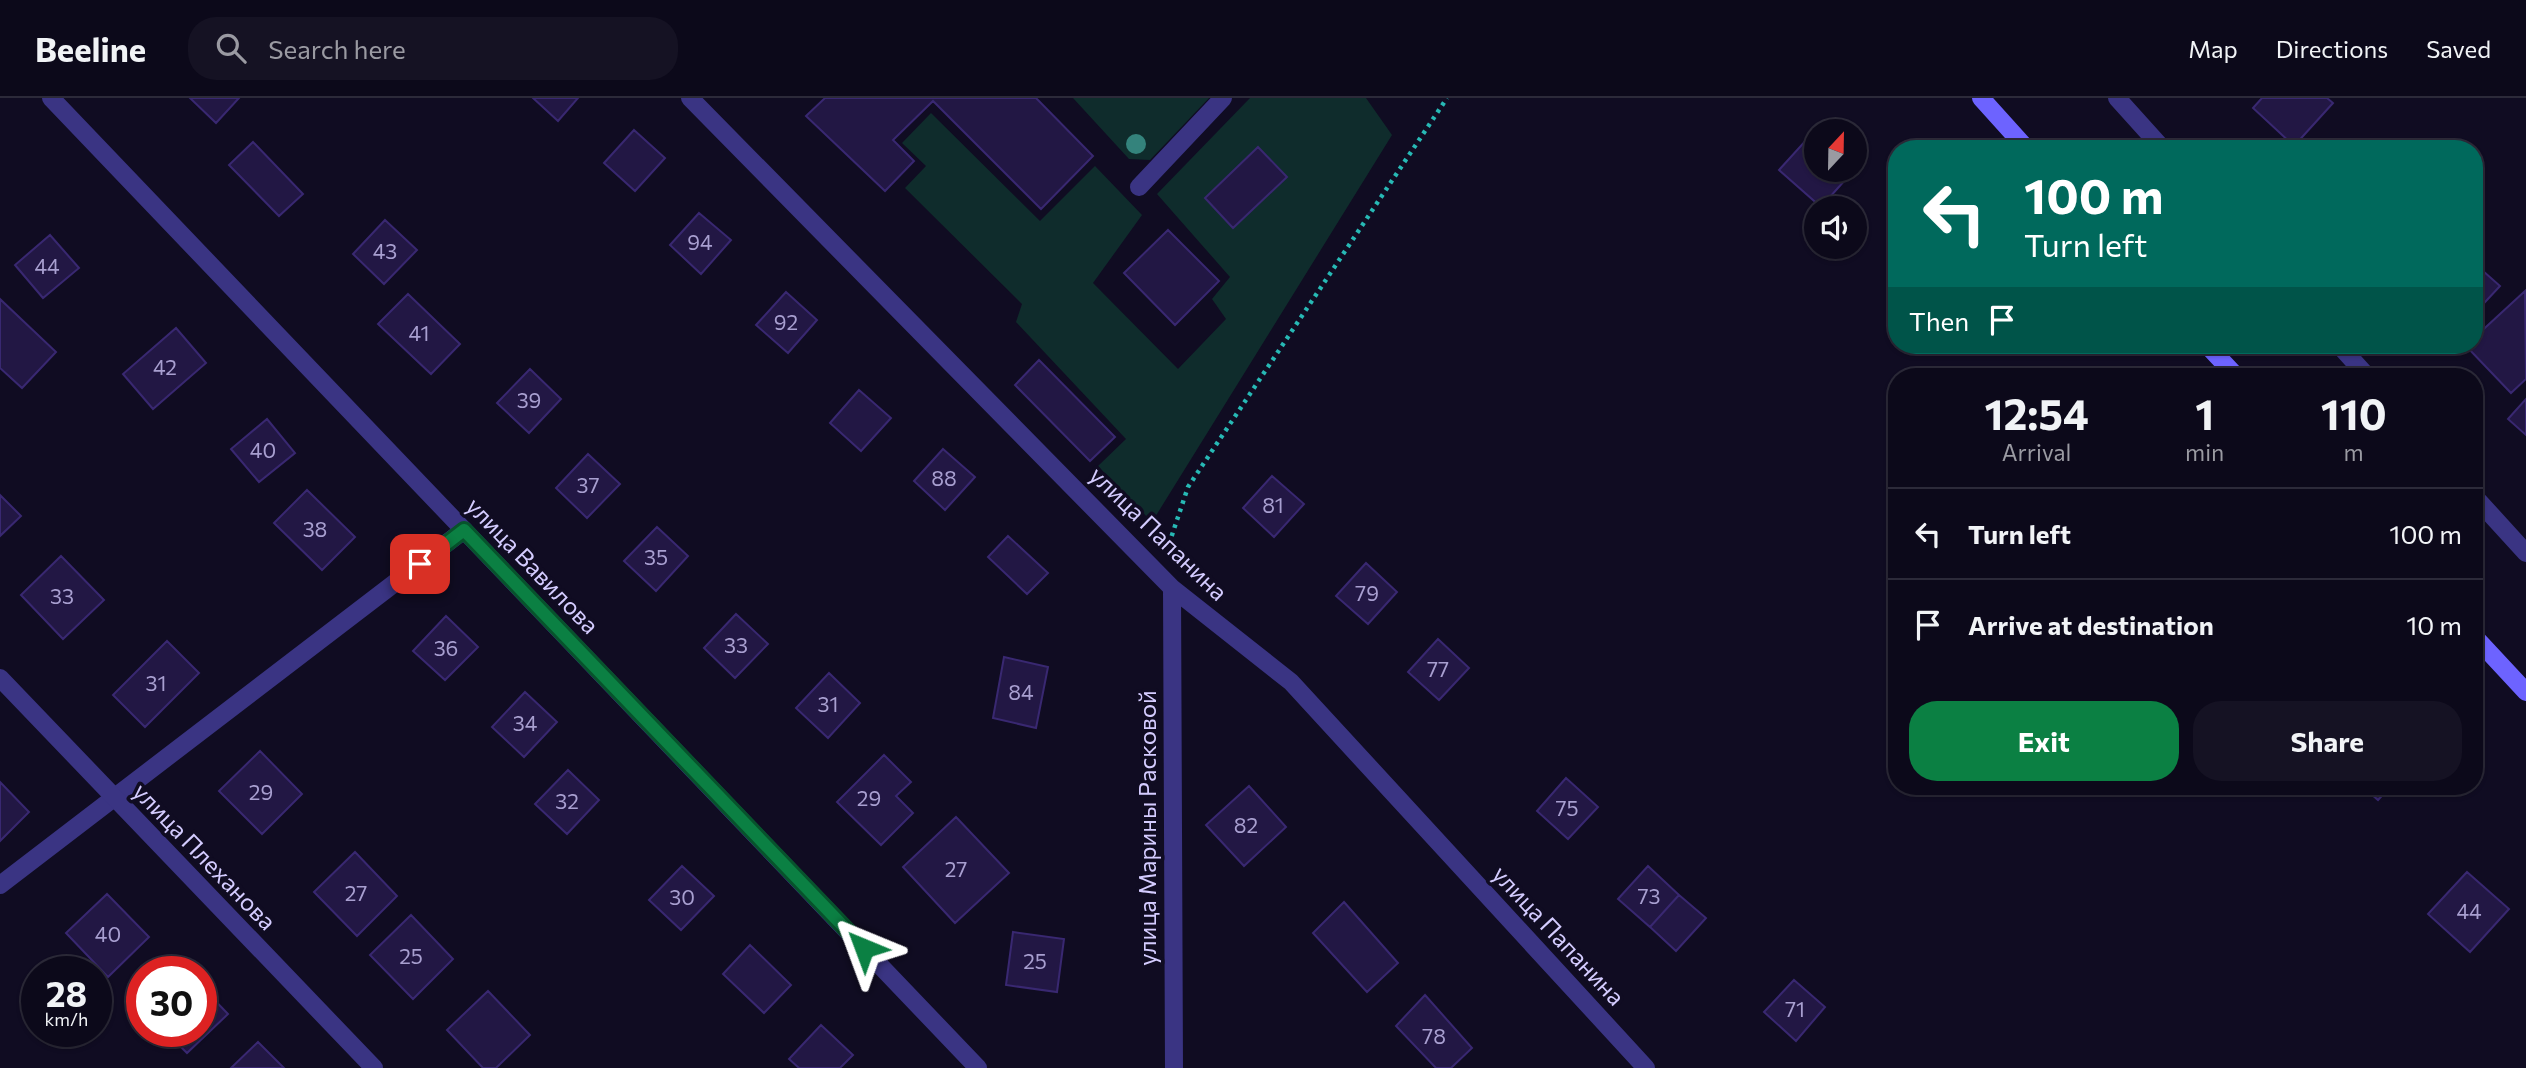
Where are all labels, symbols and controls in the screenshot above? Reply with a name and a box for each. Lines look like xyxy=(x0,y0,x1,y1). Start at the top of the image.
search box xyxy=(188,17,678,80)
text: Beeline xyxy=(35,28,146,69)
icon: search xyxy=(212,29,250,67)
text: Search here xyxy=(268,33,406,64)
text: Map xyxy=(2188,34,2238,63)
text: Directions xyxy=(2276,34,2388,63)
text: Saved xyxy=(2426,34,2491,63)
north arrow xyxy=(1804,119,1867,182)
map controls xyxy=(1804,119,1867,259)
text: 100 m xyxy=(2024,164,2163,224)
icon: left xyxy=(1909,168,2000,259)
button: sound xyxy=(1804,196,1867,259)
text: Turn left xyxy=(2024,224,2148,264)
house number: 94 xyxy=(687,229,713,254)
house number: 43 xyxy=(373,238,397,263)
house number: 44 xyxy=(34,253,60,278)
icon: arrive xyxy=(1983,301,2021,339)
text: Then xyxy=(1909,305,1969,336)
house number: 92 xyxy=(774,309,798,334)
house number: 41 xyxy=(409,320,429,345)
house number: 42 xyxy=(153,354,177,379)
house number: 39 xyxy=(517,387,541,412)
text: 12:54 xyxy=(1984,387,2089,439)
text: 1 xyxy=(2195,387,2214,439)
text: 110 xyxy=(2321,387,2387,439)
house number: 40 xyxy=(250,437,276,462)
text: Arrival xyxy=(2002,438,2071,466)
text: min xyxy=(2185,438,2224,466)
text: m xyxy=(2344,438,2364,466)
street label: улица Папанина xyxy=(1084,460,1234,606)
house number: 88 xyxy=(931,465,957,490)
house number: 37 xyxy=(577,472,599,497)
street label: улица Вавилова xyxy=(461,491,605,639)
house number: 81 xyxy=(1262,492,1284,517)
icon: left xyxy=(1909,515,1947,553)
house number: 38 xyxy=(303,516,327,541)
text: Turn left xyxy=(1968,518,2071,549)
text: 100 m xyxy=(2389,518,2462,549)
pin xyxy=(390,534,450,594)
house number: 35 xyxy=(644,544,668,569)
icon: arrive xyxy=(401,545,439,583)
house number: 79 xyxy=(1355,580,1379,605)
house number: 33 xyxy=(50,583,74,608)
icon: arrive xyxy=(1909,606,1947,644)
text: Arrive at destination xyxy=(1968,609,2214,640)
text: 10 m xyxy=(2406,609,2462,640)
house number: 33 xyxy=(724,632,748,657)
house number: 36 xyxy=(434,635,458,660)
house number: 77 xyxy=(1427,656,1449,681)
house number: 31 xyxy=(146,670,166,695)
house number: 84 xyxy=(1008,679,1034,704)
street label: улица Марины Расковой xyxy=(1132,690,1161,966)
house number: 31 xyxy=(818,691,838,716)
button: Exit xyxy=(1909,701,2179,781)
button: Share xyxy=(2193,701,2462,781)
house number: 34 xyxy=(513,710,538,735)
street label: улица Плеханова xyxy=(128,776,283,935)
house number: 29 xyxy=(249,779,273,804)
house number: 29 xyxy=(857,785,881,810)
house number: 32 xyxy=(555,788,579,813)
house number: 75 xyxy=(1555,795,1579,820)
house number: 82 xyxy=(1234,812,1258,837)
house number: 27 xyxy=(945,856,967,881)
street label: улица Папанина xyxy=(1487,859,1631,1011)
house number: 27 xyxy=(345,880,367,905)
house number: 73 xyxy=(1637,883,1661,908)
house number: 30 xyxy=(669,884,695,909)
house number: 44 xyxy=(2456,898,2482,923)
position arrow xyxy=(827,911,901,985)
house number: 40 xyxy=(95,921,121,946)
house number: 25 xyxy=(399,943,423,968)
house number: 25 xyxy=(1023,948,1047,973)
speed limit sign: 30 xyxy=(126,956,217,1047)
text: 28 xyxy=(46,971,87,1014)
house number: 71 xyxy=(1785,996,1805,1021)
text: km/h xyxy=(45,1008,88,1030)
house number: 78 xyxy=(1422,1023,1446,1048)

